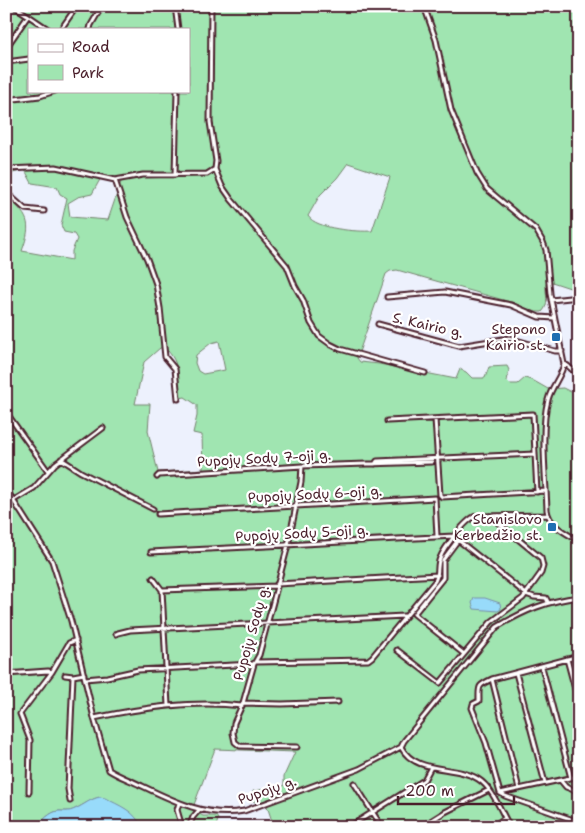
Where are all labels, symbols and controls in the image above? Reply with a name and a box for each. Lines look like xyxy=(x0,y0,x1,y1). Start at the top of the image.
legend xyxy=(28,28,190,92)
text: Road xyxy=(72,37,110,57)
text: Park xyxy=(72,63,104,83)
street label: S. Kairio g. xyxy=(391,308,465,342)
place label: Stepono Kairio st. xyxy=(486,320,546,354)
marker: Stepono Kairio st. xyxy=(550,331,562,343)
street label: Pupojų Sodų 7-oji g. xyxy=(196,445,332,471)
street label: Pupojų Sodų 6-oji g. xyxy=(247,481,383,507)
place label: Stanislovo Kerbedžio st. xyxy=(454,510,542,544)
street label: Pupojų Sodų 5-oji g. xyxy=(235,521,369,545)
marker: Stanislovo Kerbedžio st. xyxy=(546,521,558,533)
street label: Pupojų Sodų g. xyxy=(229,583,273,683)
street label: Pupojų g. xyxy=(235,772,299,808)
scale bar xyxy=(398,773,514,805)
text: 200 m xyxy=(405,781,454,801)

